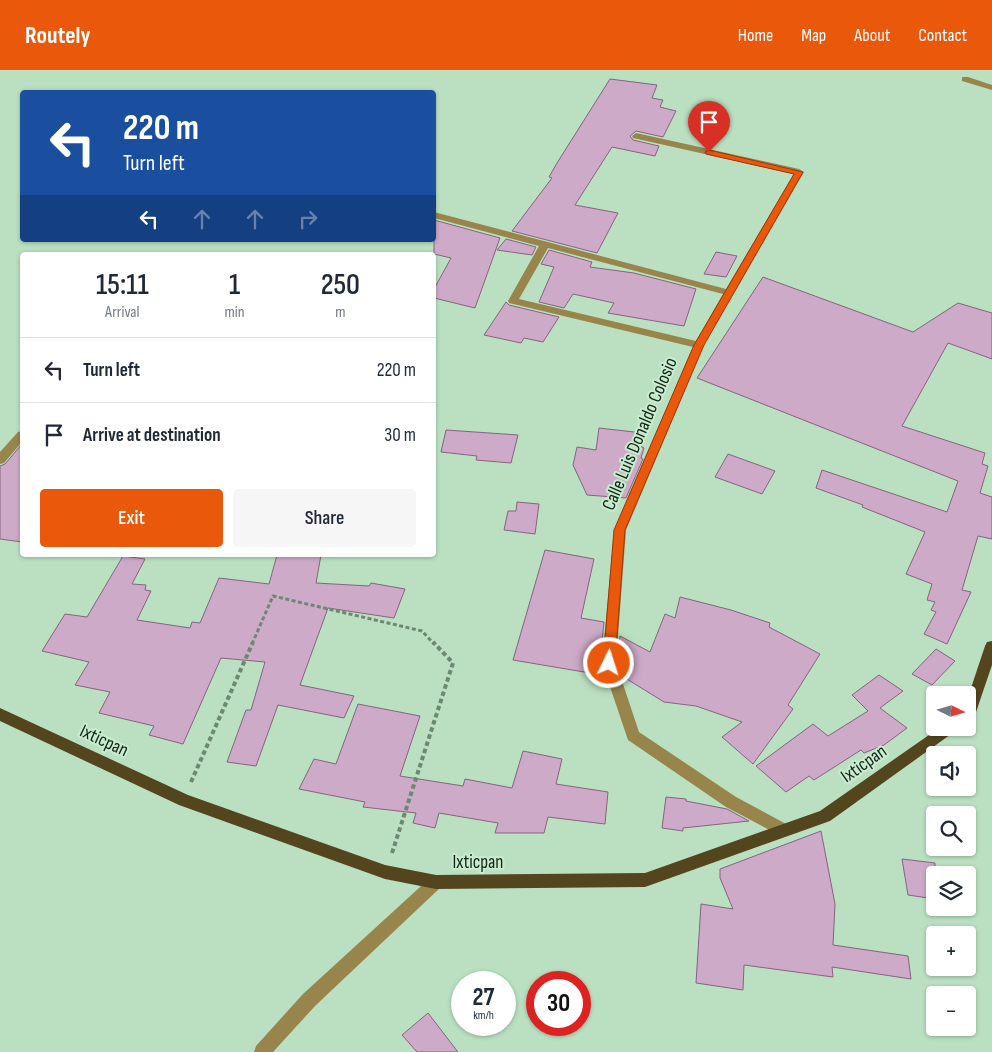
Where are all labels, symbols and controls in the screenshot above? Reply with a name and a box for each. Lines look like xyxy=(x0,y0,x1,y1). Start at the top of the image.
text: Routely xyxy=(25,21,90,50)
text: Home xyxy=(738,25,773,46)
text: Map xyxy=(801,25,826,46)
text: About xyxy=(854,25,890,46)
text: Contact xyxy=(918,25,967,46)
pin xyxy=(688,101,730,152)
text: 220 m xyxy=(123,107,199,150)
icon: arrive xyxy=(695,108,723,136)
icon: left xyxy=(40,110,105,175)
text: Turn left xyxy=(123,150,185,177)
icon: left xyxy=(135,205,163,233)
icon: ahead xyxy=(188,205,216,233)
icon: ahead xyxy=(241,205,269,233)
icon: right xyxy=(294,205,322,233)
text: 15:11 xyxy=(96,267,149,303)
text: 1 xyxy=(229,267,240,303)
text: 250 xyxy=(321,267,360,303)
text: Arrival xyxy=(105,303,139,322)
text: min xyxy=(225,303,245,322)
text: m xyxy=(335,303,345,322)
street label: Calle Luis Donaldo Colosio xyxy=(597,354,683,514)
icon: left xyxy=(40,356,68,384)
text: Turn left xyxy=(83,359,140,382)
text: 220 m xyxy=(377,359,416,382)
icon: arrive xyxy=(40,421,68,449)
text: Arrive at destination xyxy=(83,424,221,447)
text: 30 m xyxy=(384,424,416,447)
button: Exit xyxy=(40,489,223,547)
button: Share xyxy=(233,489,416,547)
position arrow xyxy=(582,636,634,688)
north arrow xyxy=(926,686,976,736)
map controls xyxy=(926,686,976,1036)
street label: Ixticpan xyxy=(76,720,132,762)
street label: Ixticpan xyxy=(837,740,891,788)
button: sound xyxy=(926,746,976,796)
button: search xyxy=(926,806,976,856)
street label: Ixticpan xyxy=(453,851,503,874)
button: layers xyxy=(926,866,976,916)
button: + xyxy=(926,926,976,976)
speed limit sign: 30 xyxy=(526,971,591,1036)
text: 27 xyxy=(473,982,494,1013)
button: − xyxy=(926,986,976,1036)
text: km/h xyxy=(473,1008,494,1023)

